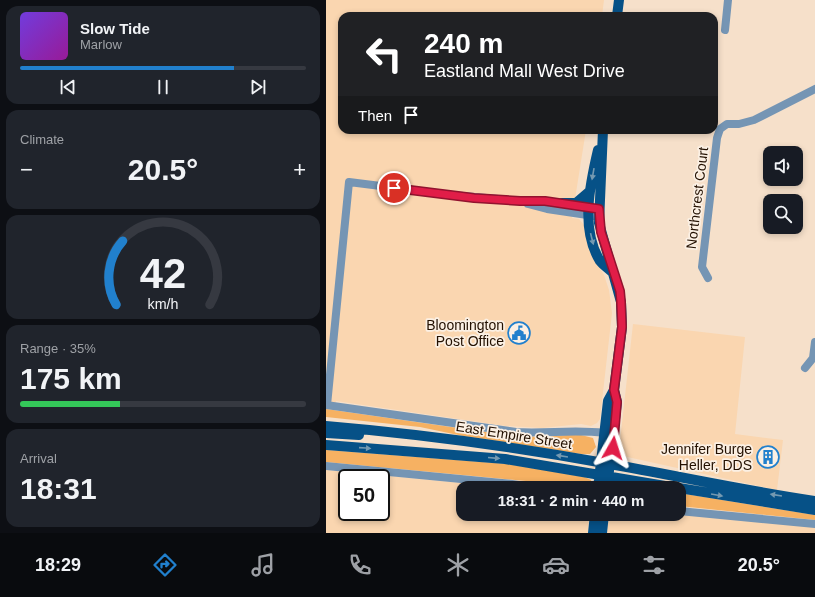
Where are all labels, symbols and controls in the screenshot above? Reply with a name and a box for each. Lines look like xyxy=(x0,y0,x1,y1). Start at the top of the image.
text: Slow Tide xyxy=(80,20,150,37)
icon: left xyxy=(358,28,410,80)
text: 240 m xyxy=(424,28,503,59)
text: Marlow xyxy=(80,37,122,52)
text: Eastland Mall West Drive xyxy=(424,61,625,81)
icon: previous xyxy=(57,76,79,98)
icon: pause xyxy=(152,76,174,98)
icon: next xyxy=(247,76,269,98)
icon: arrive xyxy=(400,104,422,126)
text: Then xyxy=(358,107,392,124)
text: Climate xyxy=(20,132,64,147)
street label: Northcrest Court xyxy=(683,146,711,250)
map controls xyxy=(763,146,803,234)
button: sound xyxy=(763,146,803,186)
text: 20.5° xyxy=(128,153,198,186)
text: − xyxy=(20,157,33,182)
text: + xyxy=(293,157,306,182)
one-way arrow xyxy=(590,168,596,180)
pin xyxy=(377,171,411,205)
icon: arrive xyxy=(383,177,405,199)
button: search xyxy=(763,194,803,234)
one-way arrow xyxy=(589,233,595,245)
text: 42 xyxy=(140,249,186,296)
text: km/h xyxy=(148,295,179,311)
place label: Bloomington Post Office xyxy=(426,317,504,349)
public building icon: Bloomington Post Office xyxy=(506,320,532,346)
text: Range · 35% xyxy=(20,341,96,356)
text: 175 km xyxy=(20,362,122,395)
street label: East Empire Street xyxy=(455,418,573,452)
position arrow xyxy=(592,427,634,469)
place label: Jennifer Burge Heller, DDS xyxy=(661,441,752,473)
one-way arrow xyxy=(359,444,371,451)
building icon: Jennifer Burge Heller, DDS xyxy=(755,444,781,470)
text: Arrival xyxy=(20,451,57,466)
one-way arrow xyxy=(556,453,568,459)
one-way arrow xyxy=(488,454,501,461)
speed limit sign: 50 xyxy=(338,469,390,521)
text: 18:31 xyxy=(20,472,97,505)
text: 18:31 · 2 min · 440 m xyxy=(498,492,644,509)
one-way arrow xyxy=(711,492,724,498)
one-way arrow xyxy=(770,492,783,498)
icon: directions xyxy=(151,551,179,579)
icon: music xyxy=(249,551,277,579)
icon: phone xyxy=(346,551,374,579)
icon: climate xyxy=(444,551,472,579)
icon: car xyxy=(542,551,570,579)
icon: filters xyxy=(640,551,668,579)
text: 18:29 xyxy=(35,555,81,575)
text: 20.5° xyxy=(738,555,780,575)

